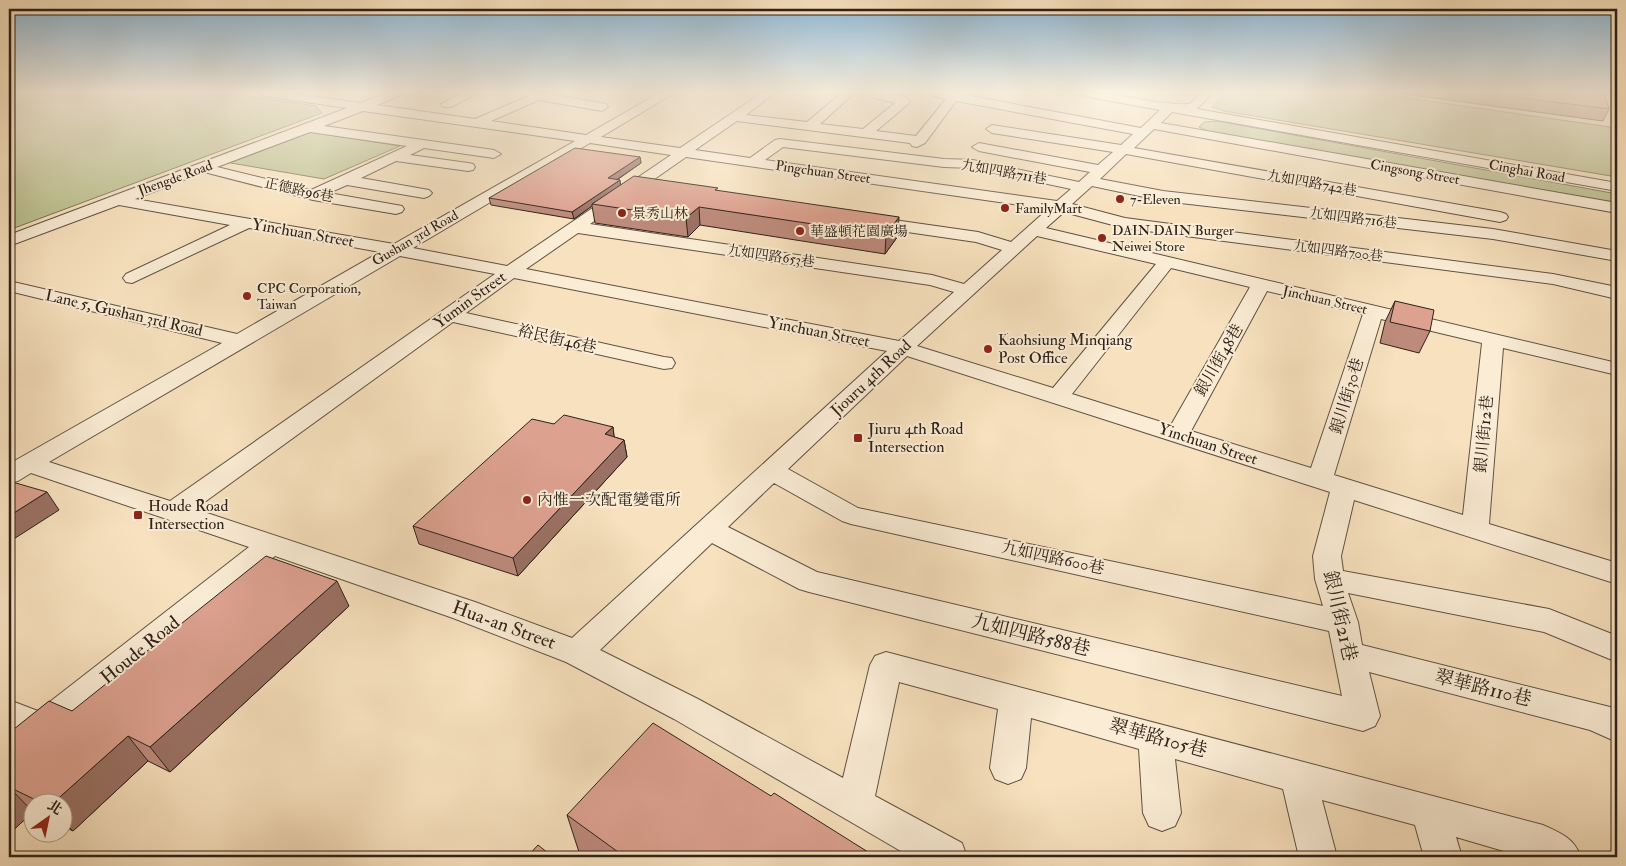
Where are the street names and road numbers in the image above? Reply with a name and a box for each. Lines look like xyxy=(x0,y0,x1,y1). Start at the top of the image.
street label: 九如四路711巷 xyxy=(960,156,1048,188)
street label: Cingsong Street xyxy=(1369,156,1461,188)
street label: Cinghai Road xyxy=(1488,156,1567,186)
street label: Jhengde Road xyxy=(135,157,215,200)
street label: Pingchuan Street xyxy=(774,157,872,187)
street label: 九如四路742巷 xyxy=(1266,167,1358,199)
street label: 正德路96巷 xyxy=(263,174,335,206)
street label: 九如四路716巷 xyxy=(1308,204,1398,232)
street label: Gushan 3rd Road xyxy=(369,206,461,270)
street label: Yinchuan Street xyxy=(250,214,356,252)
street label: 九如四路700巷 xyxy=(1292,237,1384,265)
street label: 九如四路653巷 xyxy=(726,241,816,271)
street label: Yumin Street xyxy=(430,267,510,333)
street label: Jinchuan Street xyxy=(1280,282,1369,318)
street label: Lane 5, Gushan 3rd Road xyxy=(43,285,205,341)
street label: Yinchuan Street xyxy=(766,312,872,352)
street label: 裕民街46巷 xyxy=(515,320,599,358)
street label: 銀川街48巷 xyxy=(1190,320,1248,400)
street label: Jiouru 4th Road xyxy=(826,335,916,422)
street label: 銀川街30巷 xyxy=(1326,356,1368,436)
street label: 銀川街12巷 xyxy=(1471,394,1497,474)
street label: Yinchuan Street xyxy=(1156,419,1260,469)
street label: 九如四路600巷 xyxy=(1000,537,1106,579)
street label: 銀川街21巷 xyxy=(1318,568,1362,664)
street label: Hua-an Street xyxy=(449,595,559,655)
street label: 九如四路588巷 xyxy=(969,609,1093,661)
street label: Houde Road xyxy=(95,610,185,689)
street label: 翠華路110巷 xyxy=(1432,664,1534,712)
street label: 翠華路105巷 xyxy=(1106,713,1210,763)

